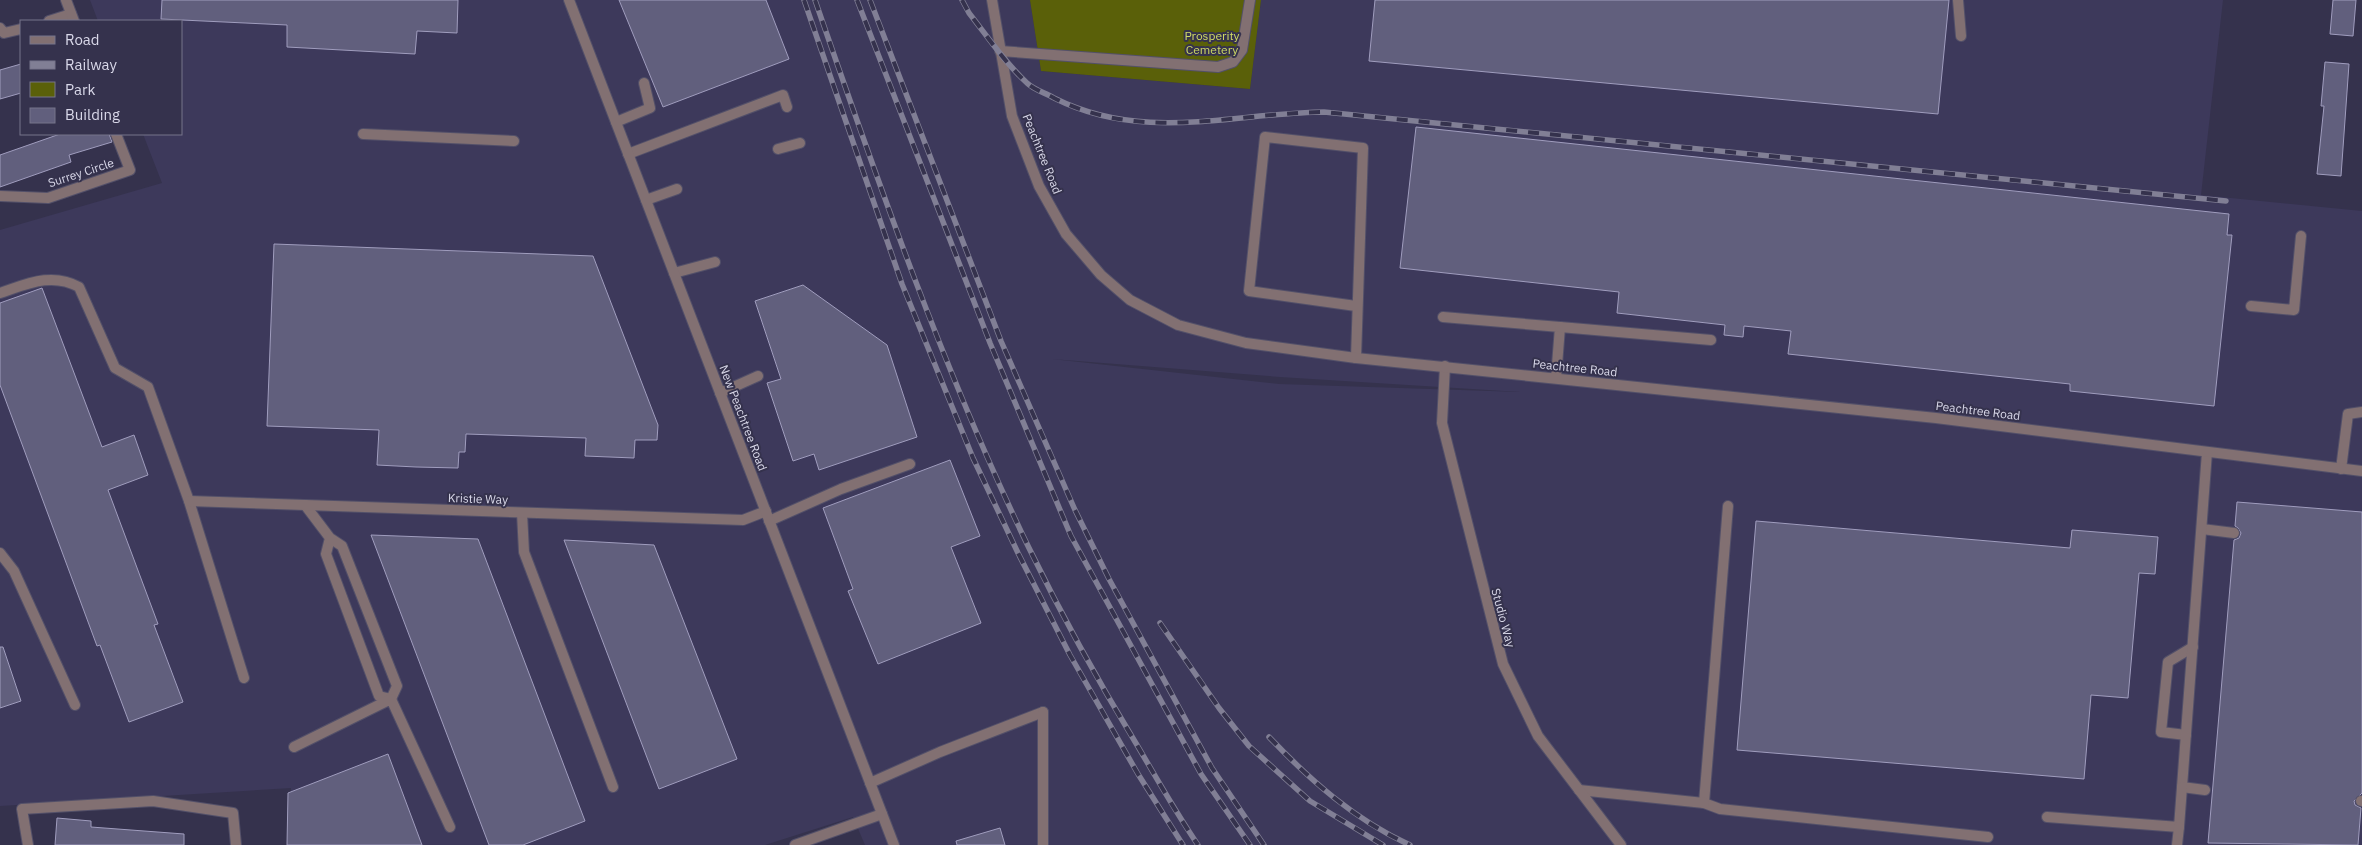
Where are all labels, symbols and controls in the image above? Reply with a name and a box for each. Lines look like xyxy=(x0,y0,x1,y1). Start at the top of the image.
legend xyxy=(20,20,182,135)
park label: Prosperity Cemetery xyxy=(1184,28,1240,57)
text: Road xyxy=(65,30,100,49)
text: Railway xyxy=(65,55,118,74)
text: Park xyxy=(65,80,95,99)
text: Building xyxy=(65,105,120,124)
street label: Peachtree Road xyxy=(1020,112,1065,196)
street label: Surrey Circle xyxy=(46,155,116,190)
street label: Peachtree Road xyxy=(1532,356,1618,379)
street label: New Peachtree Road xyxy=(716,363,771,473)
street label: Peachtree Road xyxy=(1935,398,2021,423)
street label: Kristie Way xyxy=(448,490,508,507)
street label: Studio Way xyxy=(1488,587,1519,649)

